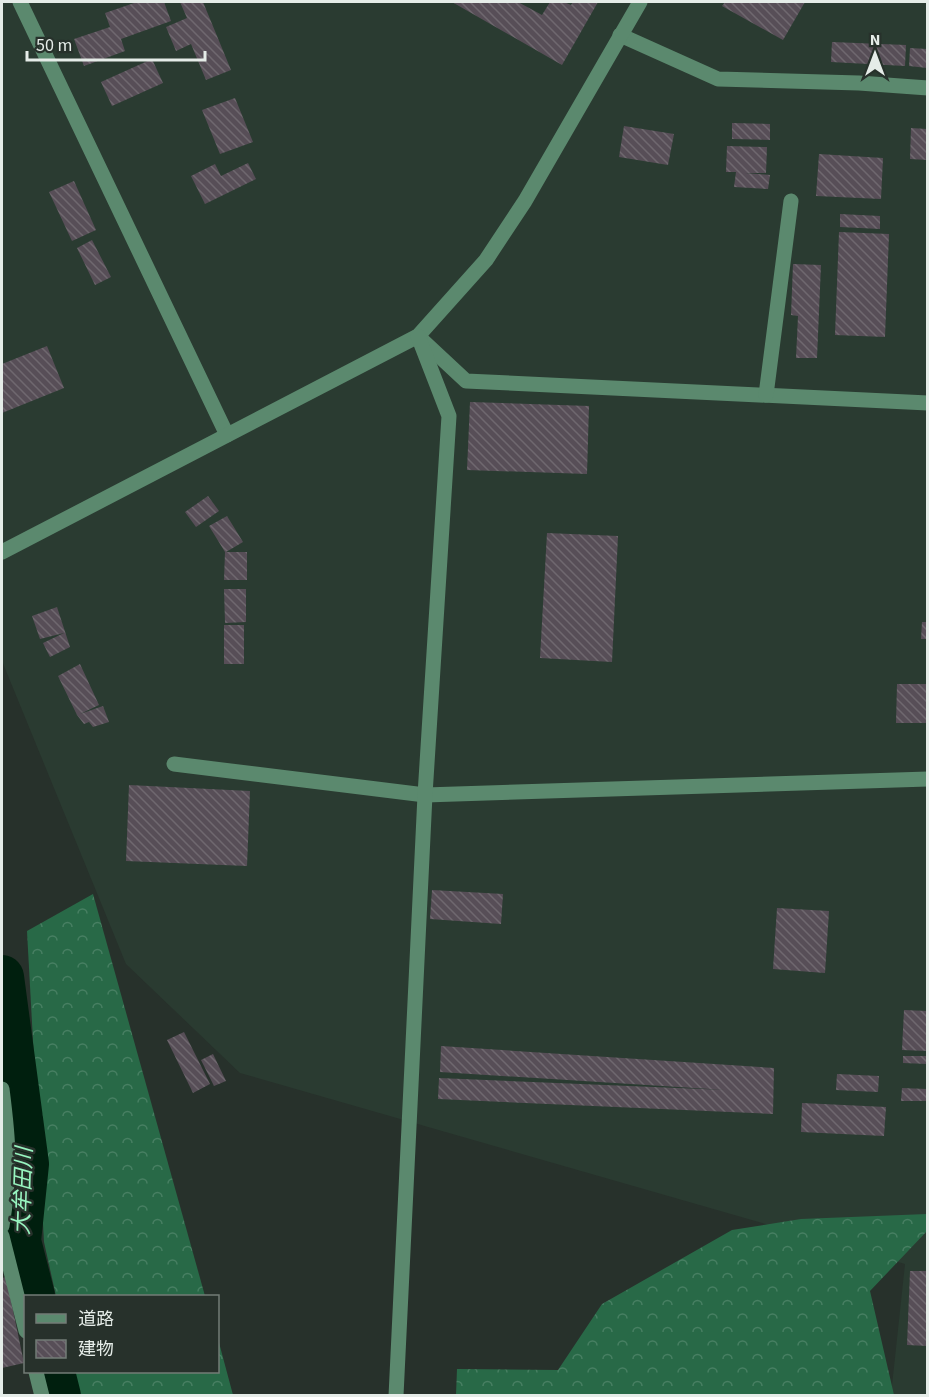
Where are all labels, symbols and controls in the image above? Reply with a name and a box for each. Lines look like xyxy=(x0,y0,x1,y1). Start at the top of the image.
scale bar xyxy=(27,24,206,62)
north arrow xyxy=(845,24,905,84)
text: N xyxy=(870,29,880,51)
text: 50 m xyxy=(36,33,72,58)
water label: 大牟田川 xyxy=(5,1145,41,1236)
legend xyxy=(24,1295,219,1373)
text: 道路 xyxy=(78,1307,114,1332)
text: 建物 xyxy=(78,1337,114,1362)

